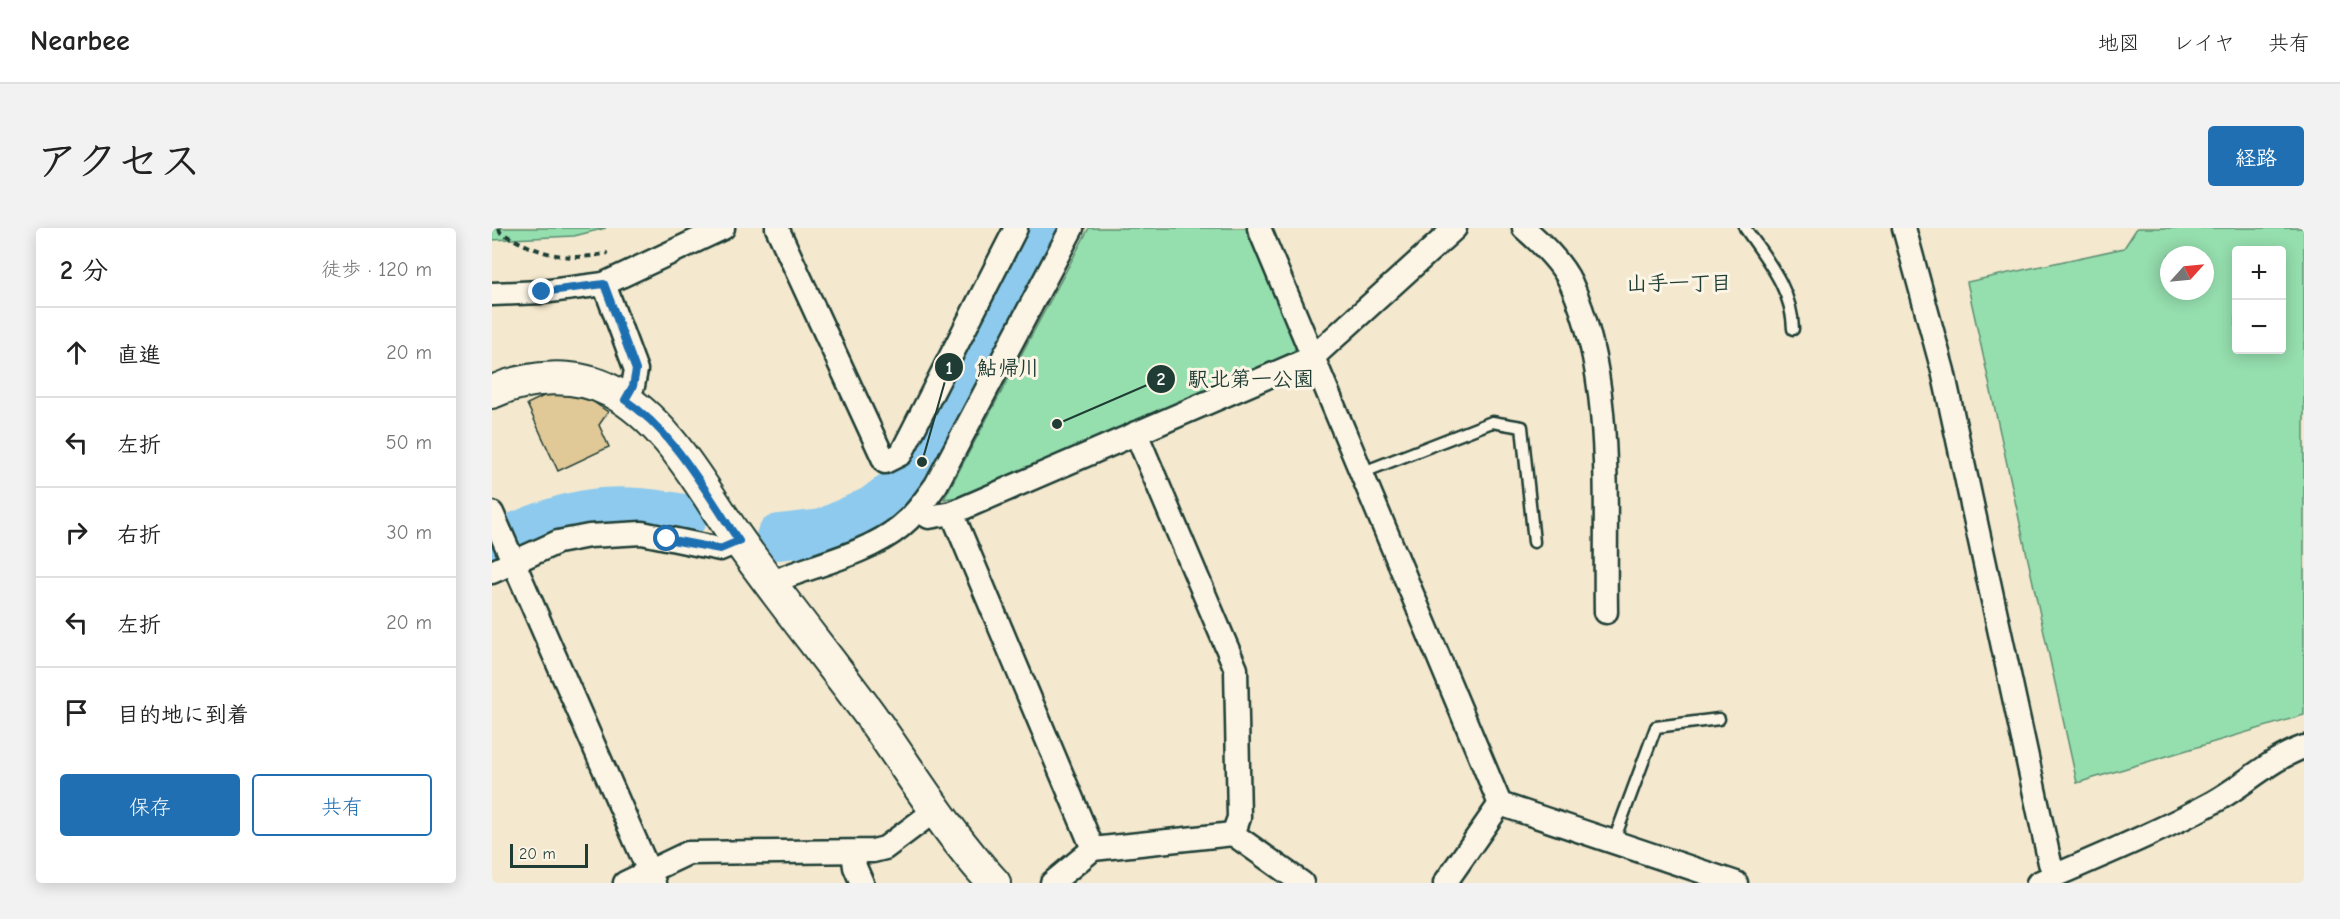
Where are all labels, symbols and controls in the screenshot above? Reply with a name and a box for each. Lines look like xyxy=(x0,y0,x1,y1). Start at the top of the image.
text: Nearbee xyxy=(30,25,130,57)
text: 地図 xyxy=(2098,31,2140,55)
text: レイヤ xyxy=(2173,31,2235,55)
text: 共有 xyxy=(2268,31,2310,55)
button: 経路 xyxy=(2208,126,2304,186)
text: アクセス xyxy=(36,137,201,186)
north arrow xyxy=(2160,246,2214,300)
map controls xyxy=(2232,246,2286,354)
button: + xyxy=(2232,246,2286,300)
text: 2 分 xyxy=(60,256,108,286)
text: 徒歩 · 120 m xyxy=(321,258,432,281)
district label: 山手一丁目 xyxy=(1627,271,1732,295)
route end xyxy=(528,278,554,304)
button: − xyxy=(2232,300,2286,354)
icon: ahead xyxy=(60,336,93,369)
text: 20 m xyxy=(386,341,432,364)
text: 直進 xyxy=(117,342,161,368)
callout: 鮎帰川 xyxy=(934,348,1051,387)
text: 鮎帰川 xyxy=(977,356,1040,380)
text: 1 xyxy=(945,358,953,379)
callout: 駅北第一公園 xyxy=(1146,359,1326,398)
text: 駅北第一公園 xyxy=(1188,367,1314,391)
text: 2 xyxy=(1157,369,1166,390)
icon: left xyxy=(60,426,93,459)
text: 50 m xyxy=(386,431,432,454)
text: 左折 xyxy=(117,432,161,458)
icon: right xyxy=(60,516,93,549)
text: 30 m xyxy=(386,521,432,544)
text: 右折 xyxy=(117,522,161,548)
route start xyxy=(653,525,679,551)
icon: left xyxy=(60,606,93,639)
text: 20 m xyxy=(386,611,432,634)
text: 左折 xyxy=(117,612,161,638)
icon: arrive xyxy=(60,696,93,729)
text: 目的地に到着 xyxy=(117,702,249,728)
button: 保存 xyxy=(60,774,240,836)
button: 共有 xyxy=(252,774,432,836)
scale bar xyxy=(510,841,588,868)
text: 20 m xyxy=(519,845,556,863)

